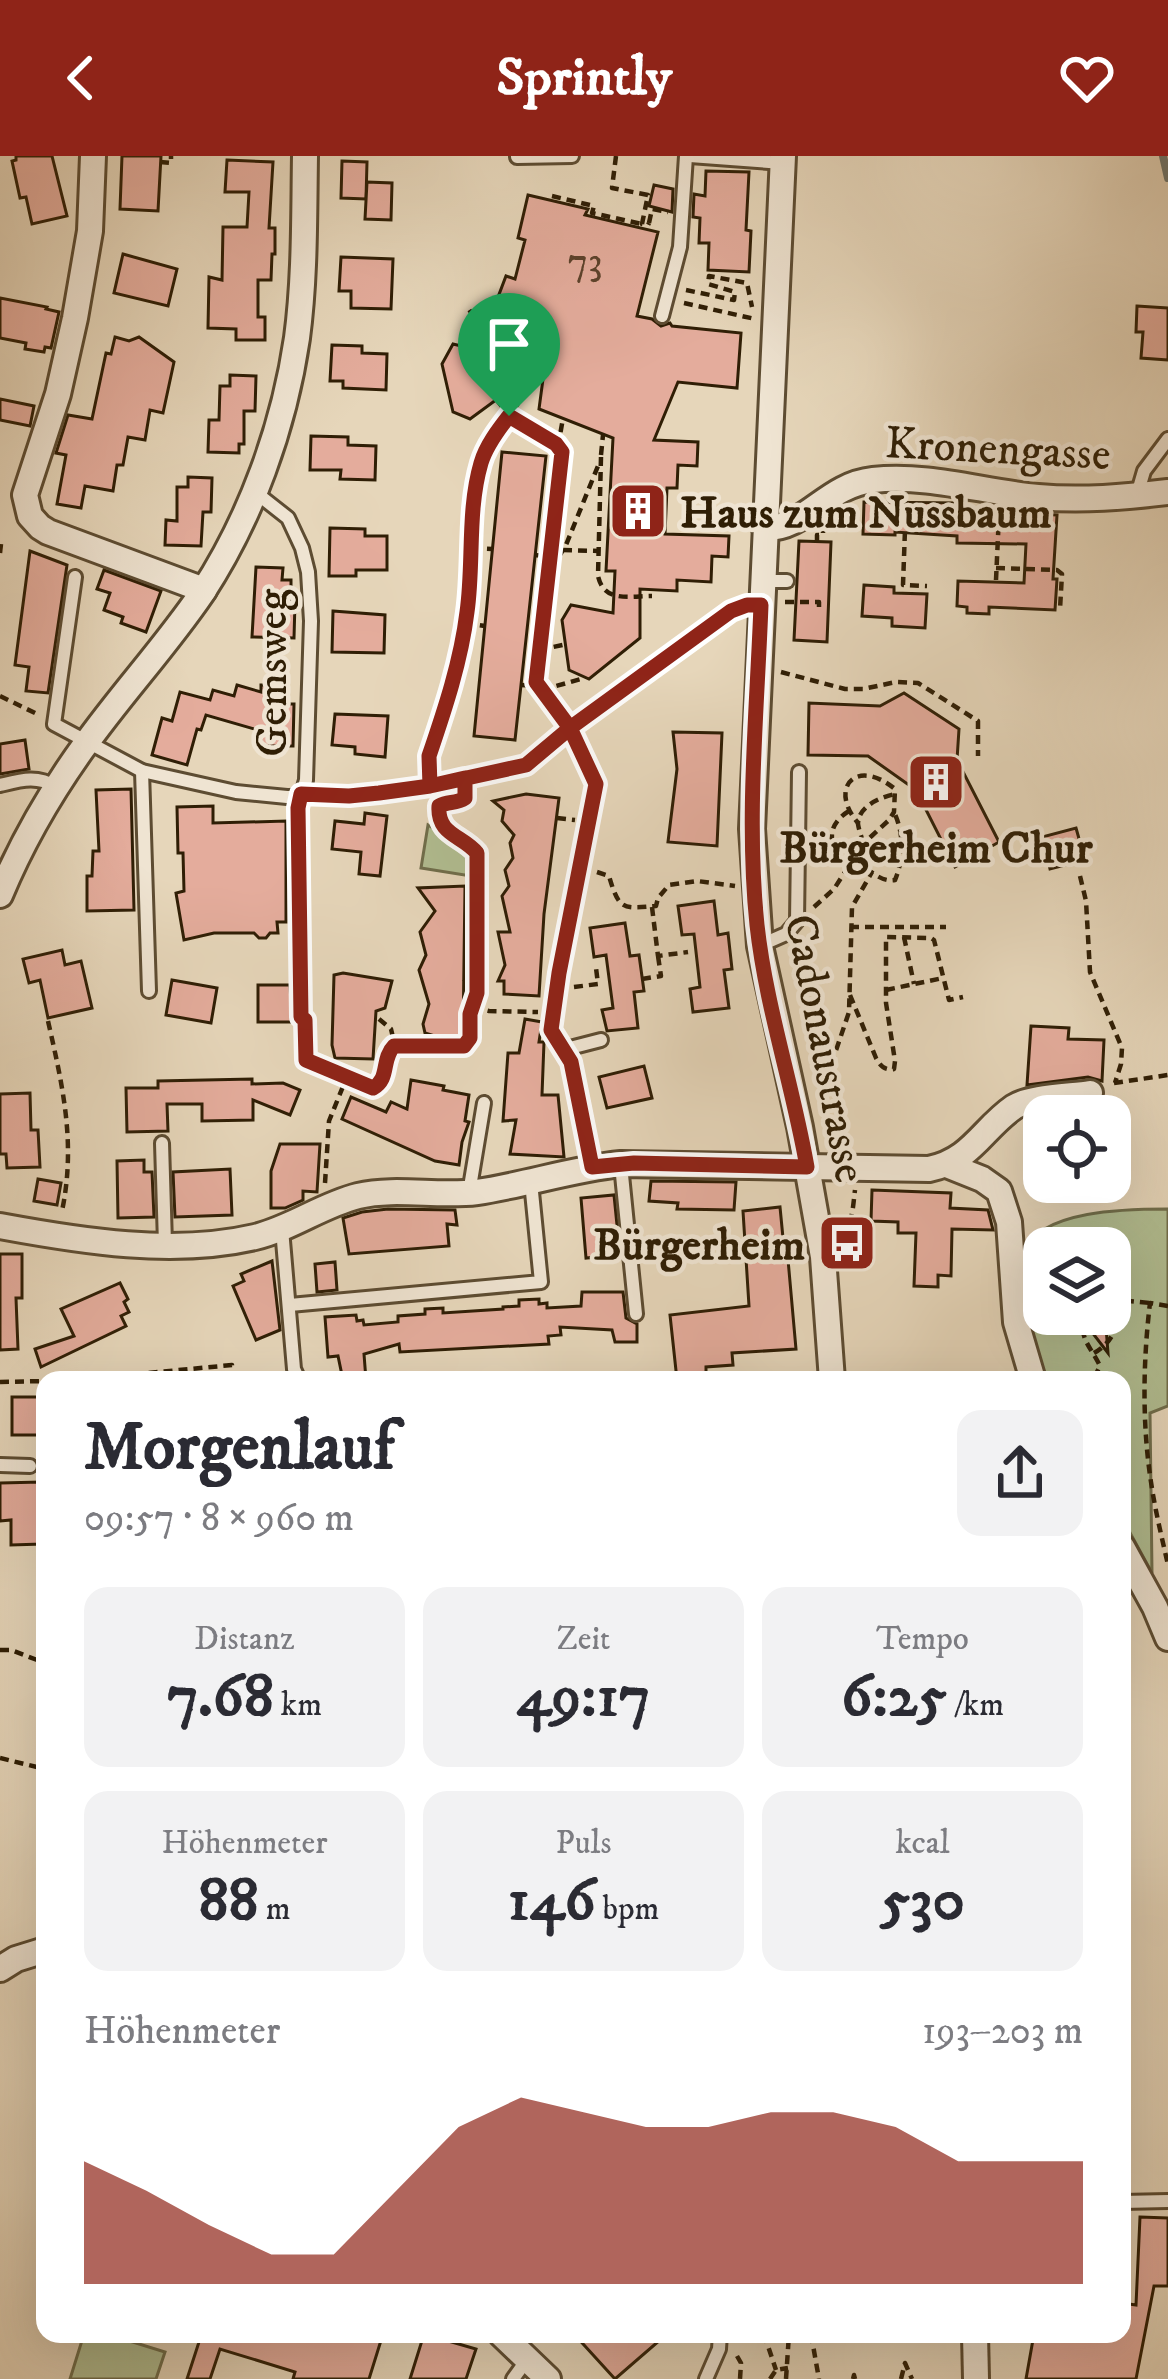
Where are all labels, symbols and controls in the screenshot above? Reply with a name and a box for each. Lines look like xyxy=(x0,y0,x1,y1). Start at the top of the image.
icon: back xyxy=(48,45,114,111)
text: Sprintly xyxy=(496,45,672,112)
icon: heart xyxy=(1054,45,1120,111)
house number: 73 xyxy=(567,238,603,287)
pin xyxy=(458,293,560,416)
icon: arrive xyxy=(476,311,542,377)
street label: Kronengasse xyxy=(884,416,1112,484)
building icon: Haus zum Nussbaum xyxy=(607,480,669,542)
place label: Haus zum Nussbaum xyxy=(680,486,1052,542)
street label: Gemsweg xyxy=(245,589,301,757)
building icon: Bürgerheim Chur xyxy=(905,751,967,813)
place label: Bürgerheim Chur xyxy=(780,821,1094,877)
street label: Cadonaustrasse xyxy=(771,910,877,1187)
map controls xyxy=(1023,1095,1131,1335)
button: locate xyxy=(1023,1095,1131,1203)
bus stop icon: Bürgerheim xyxy=(816,1212,878,1274)
place label: Bürgerheim xyxy=(593,1218,805,1274)
button: layers xyxy=(1023,1227,1131,1335)
text: Morgenlauf xyxy=(84,1408,394,1490)
button: share xyxy=(957,1410,1083,1536)
text: 09:57 · 8 × 960 m xyxy=(84,1494,354,1543)
text: Distanz xyxy=(194,1619,295,1660)
text: Zeit xyxy=(557,1619,610,1660)
text: Tempo xyxy=(876,1619,969,1660)
text: 7.68 xyxy=(167,1660,274,1735)
text: 49:17 xyxy=(517,1660,650,1735)
text: 6:25 xyxy=(841,1660,947,1735)
text: km xyxy=(274,1685,322,1726)
text: /km xyxy=(947,1685,1004,1726)
text: Höhenmeter xyxy=(161,1823,328,1864)
text: Puls xyxy=(555,1823,612,1864)
text: kcal xyxy=(895,1823,950,1864)
text: 88 xyxy=(199,1864,259,1939)
text: 146 xyxy=(508,1864,595,1939)
text: 530 xyxy=(880,1864,965,1939)
text: m xyxy=(259,1889,290,1930)
text: bpm xyxy=(595,1889,659,1930)
text: Höhenmeter xyxy=(84,2007,280,2056)
text: 193–203 m xyxy=(922,2007,1083,2056)

